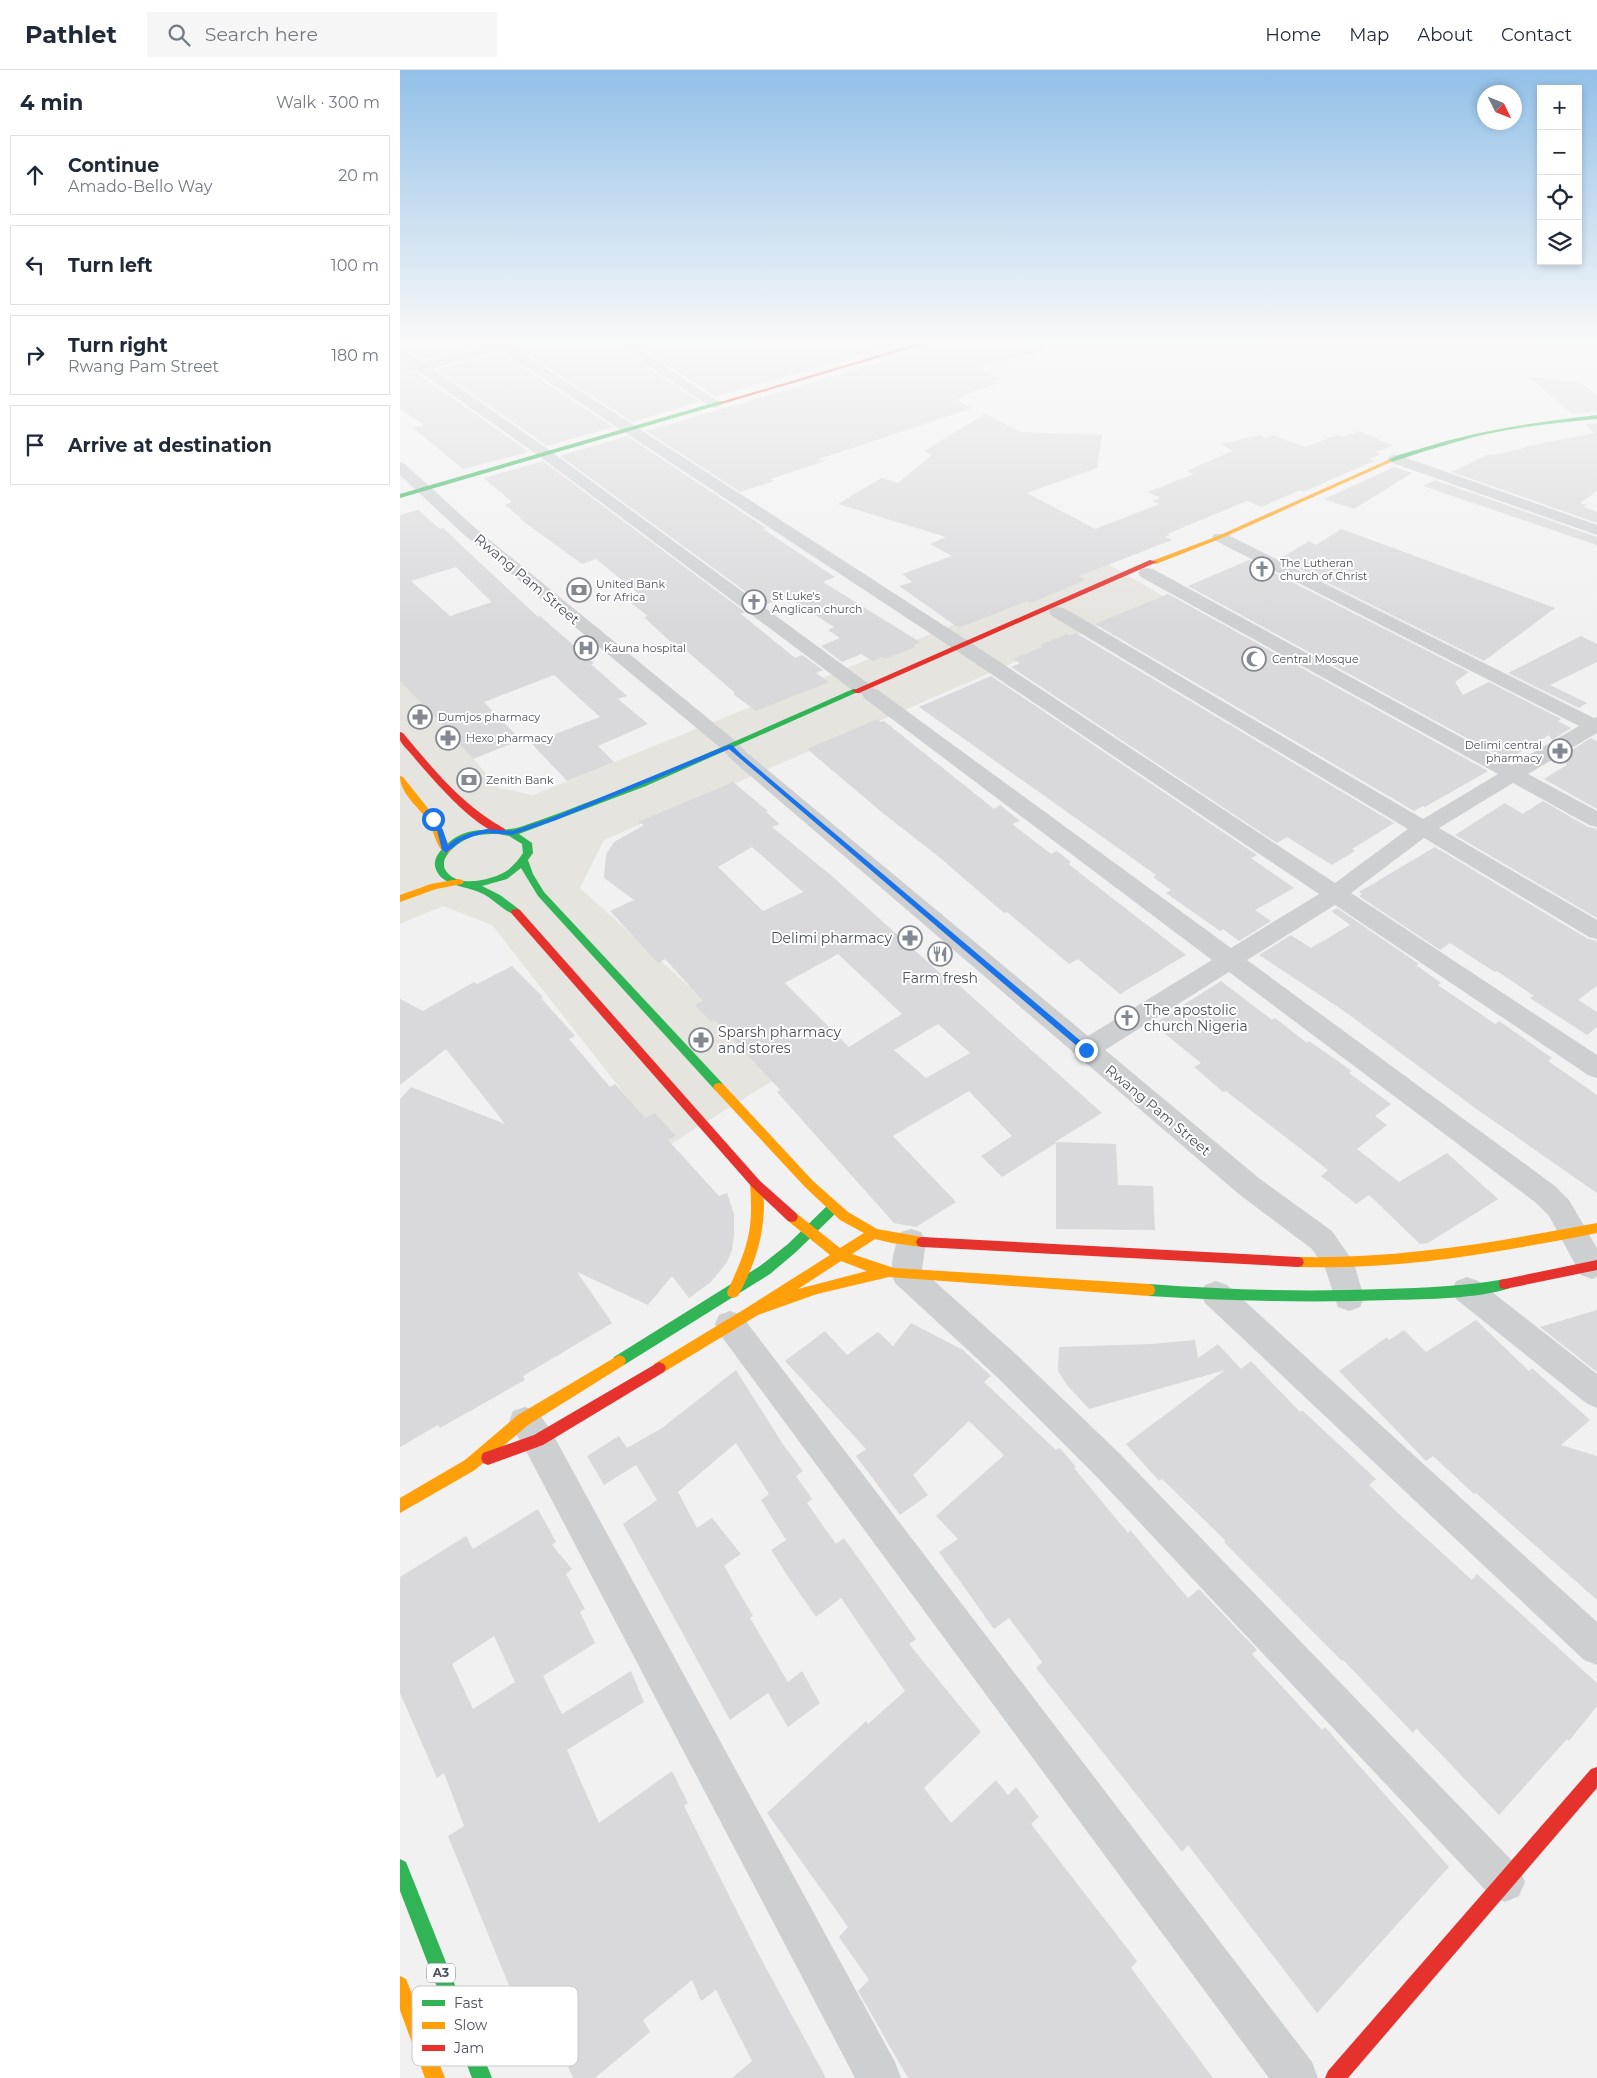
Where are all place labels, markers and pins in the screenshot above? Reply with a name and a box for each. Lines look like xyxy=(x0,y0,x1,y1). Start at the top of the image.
church icon: The Lutheran church of Christ xyxy=(1249,556,1275,582)
place label: The Lutheran church of Christ xyxy=(1280,556,1368,583)
bank icon: United Bank for Africa xyxy=(566,577,592,603)
place label: United Bank for Africa xyxy=(596,577,665,604)
church icon: St Luke's Anglican church xyxy=(741,589,767,615)
place label: St Luke's Anglican church xyxy=(772,589,863,616)
hospital icon: Kauna hospital xyxy=(573,635,599,661)
place label: Kauna hospital xyxy=(604,641,686,655)
mosque icon: Central Mosque xyxy=(1241,646,1267,672)
place label: Central Mosque xyxy=(1272,652,1359,666)
pharmacy icon: Dumjos pharmacy xyxy=(407,704,433,730)
place label: Dumjos pharmacy xyxy=(438,710,540,724)
pharmacy icon: Hexo pharmacy xyxy=(435,725,461,751)
place label: Hexo pharmacy xyxy=(466,731,553,745)
place label: Delimi central pharmacy xyxy=(1465,738,1542,765)
pharmacy icon: Delimi central pharmacy xyxy=(1547,738,1573,764)
bank icon: Zenith Bank xyxy=(456,767,482,793)
place label: Zenith Bank xyxy=(486,773,554,787)
pharmacy icon: Delimi pharmacy xyxy=(897,925,923,951)
place label: Delimi pharmacy xyxy=(771,929,892,947)
restaurant icon: Farm fresh xyxy=(927,941,953,967)
place label: Farm fresh xyxy=(902,969,978,987)
place label: The apostolic church Nigeria xyxy=(1144,1001,1248,1035)
church icon: The apostolic church Nigeria xyxy=(1114,1005,1140,1031)
place label: Sparsh pharmacy and stores xyxy=(718,1023,842,1057)
pharmacy icon: Sparsh pharmacy and stores xyxy=(688,1027,714,1053)

